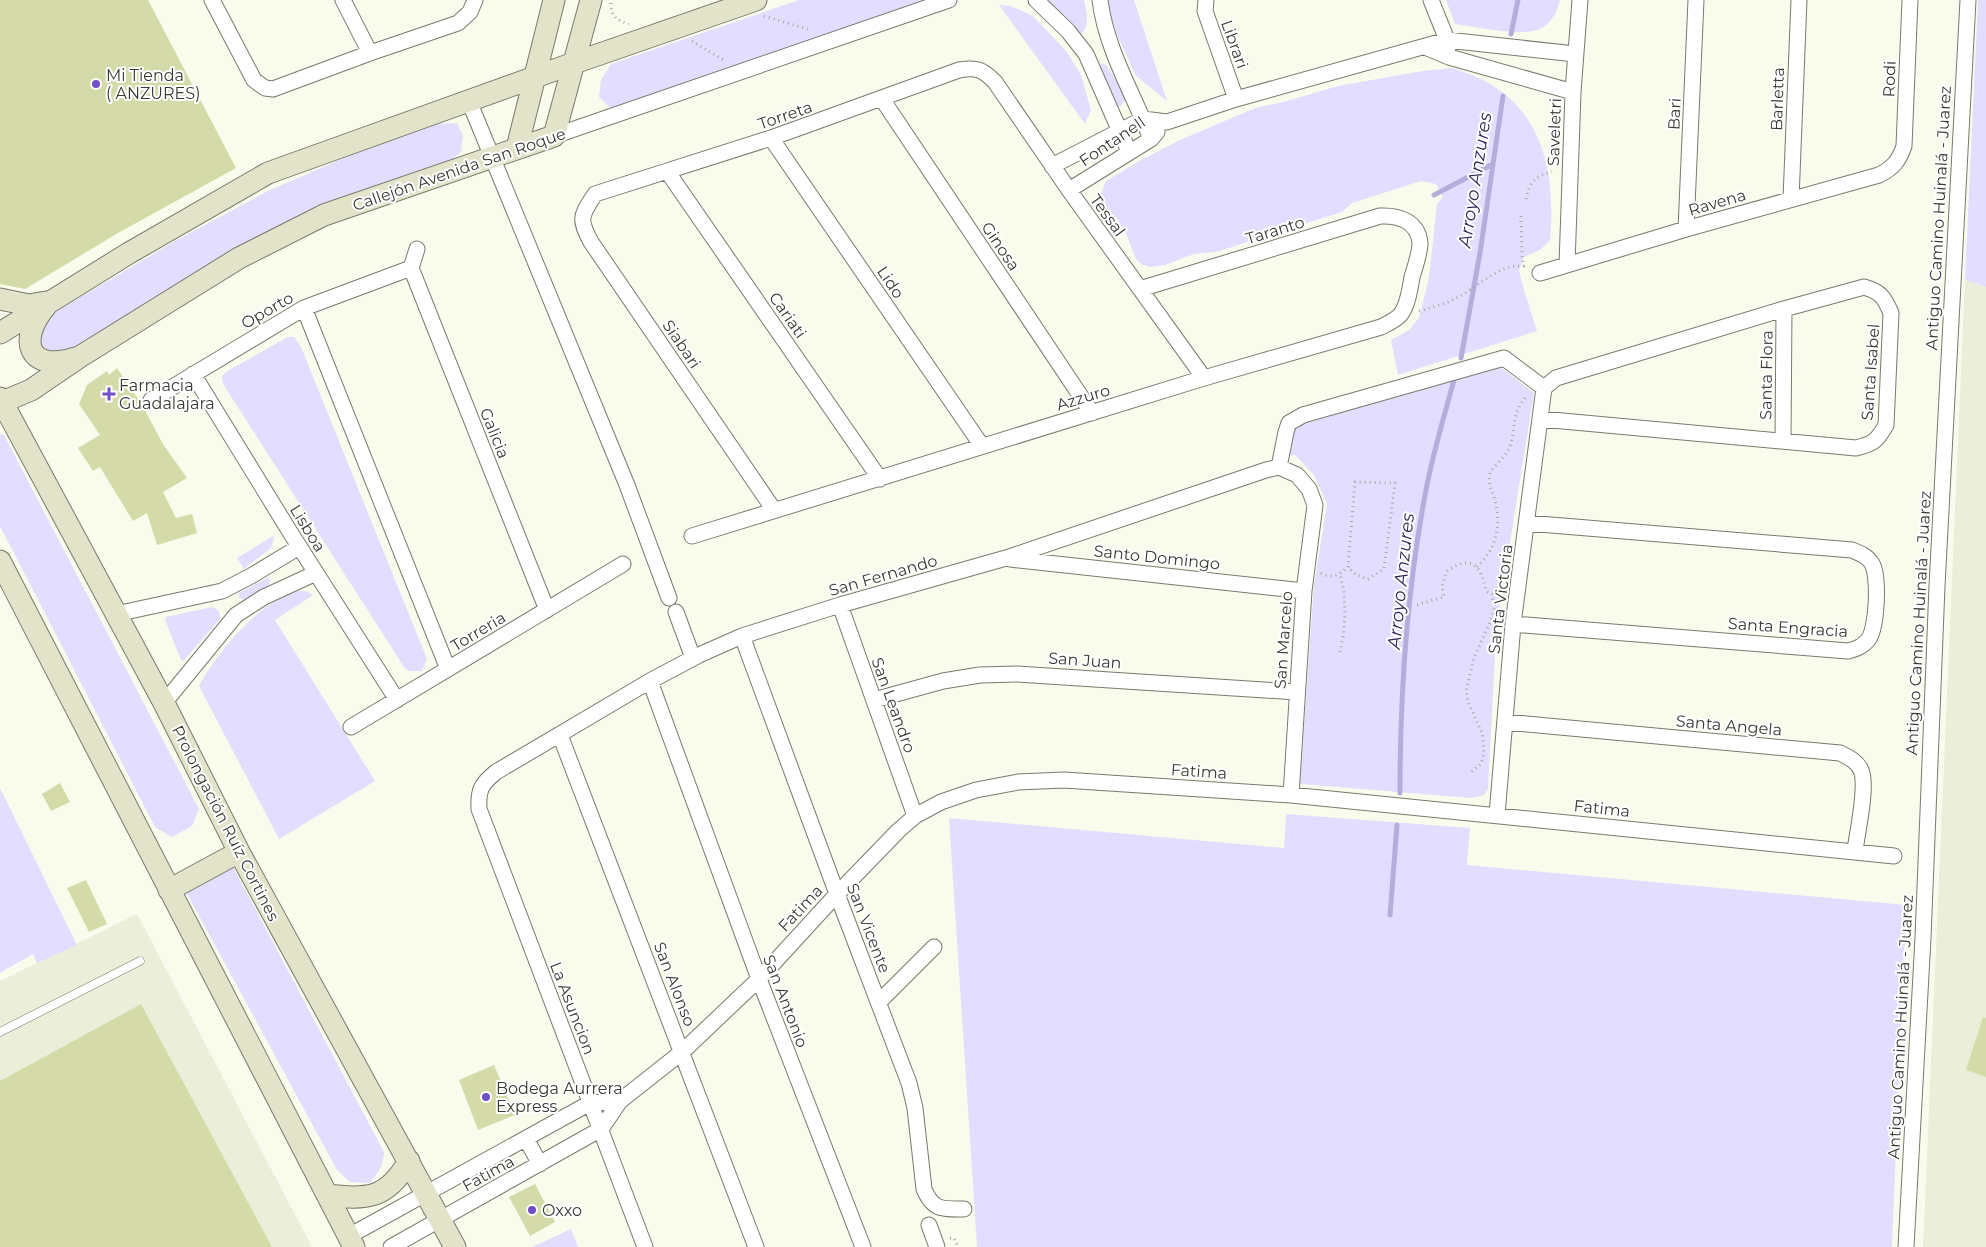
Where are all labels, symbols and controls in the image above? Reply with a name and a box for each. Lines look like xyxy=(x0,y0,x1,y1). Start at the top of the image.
street label: Librari xyxy=(1217,17,1252,71)
street label: Rodi xyxy=(1879,60,1900,98)
place label: Mi Tienda ( ANZURES) xyxy=(106,66,200,103)
street label: Barletta xyxy=(1767,67,1788,131)
marker: Mi Tienda ( ANZURES) xyxy=(90,78,102,90)
street label: Antiguo Camino Huinalá - Juarez xyxy=(1922,85,1955,351)
street label: Torreta xyxy=(756,97,815,134)
street label: Bari xyxy=(1664,97,1685,131)
street label: Saveletri xyxy=(1544,98,1565,166)
water label: Arroyo Anzures xyxy=(1453,111,1497,250)
street label: Fontanell xyxy=(1076,112,1149,170)
street label: Callejón Avenida San Roque xyxy=(350,124,568,215)
street label: Ravena xyxy=(1686,185,1748,220)
street label: Tessal xyxy=(1086,191,1129,240)
street label: Taranto xyxy=(1243,213,1307,248)
street label: Ginosa xyxy=(977,218,1024,274)
street label: Lido xyxy=(873,263,908,302)
street label: Oporto xyxy=(238,288,297,333)
street label: Cariati xyxy=(765,289,810,342)
street label: Siabari xyxy=(658,316,705,372)
street label: Santa Isabel xyxy=(1858,323,1883,421)
street label: Santa Flora xyxy=(1756,330,1777,420)
place label: Farmacia Guadalajara xyxy=(119,376,215,413)
street label: Azzuro xyxy=(1054,380,1112,415)
marker: Farmacia Guadalajara xyxy=(103,388,115,400)
street label: Galicia xyxy=(476,405,513,461)
street label: Antiguo Camino Huinalá - Juarez xyxy=(1902,490,1935,756)
street label: Lisboa xyxy=(286,501,329,555)
water label: Arroyo Anzures xyxy=(1383,512,1419,651)
street label: Santo Domingo xyxy=(1093,541,1221,574)
street label: Santa Victoria xyxy=(1484,543,1517,655)
street label: San Fernando xyxy=(827,551,940,600)
street label: San Marcelo xyxy=(1271,590,1296,690)
street label: Torreria xyxy=(447,608,509,655)
street label: Santa Engracia xyxy=(1727,614,1849,641)
street label: San Juan xyxy=(1048,648,1122,673)
street label: San Leandro xyxy=(867,655,920,756)
street label: Santa Angela xyxy=(1675,711,1783,740)
street label: Prolongación Ruíz Cortines xyxy=(168,722,283,924)
street label: Fatima xyxy=(1170,760,1228,783)
street label: Fatima xyxy=(1573,796,1631,821)
street label: Fatima xyxy=(774,881,827,935)
street label: San Vicente xyxy=(843,881,894,976)
street label: Antiguo Camino Huinalá - Juarez xyxy=(1884,894,1917,1160)
street label: San Alonso xyxy=(650,939,699,1029)
street label: San Antonio xyxy=(759,952,812,1050)
street label: La Asuncion xyxy=(546,959,599,1057)
place label: Bodega Aurrera Express xyxy=(496,1079,623,1116)
marker: Bodega Aurrera Express xyxy=(480,1091,492,1103)
street label: Fatima xyxy=(459,1151,518,1195)
place label: Oxxo xyxy=(542,1201,582,1220)
marker: Oxxo xyxy=(526,1204,538,1216)

